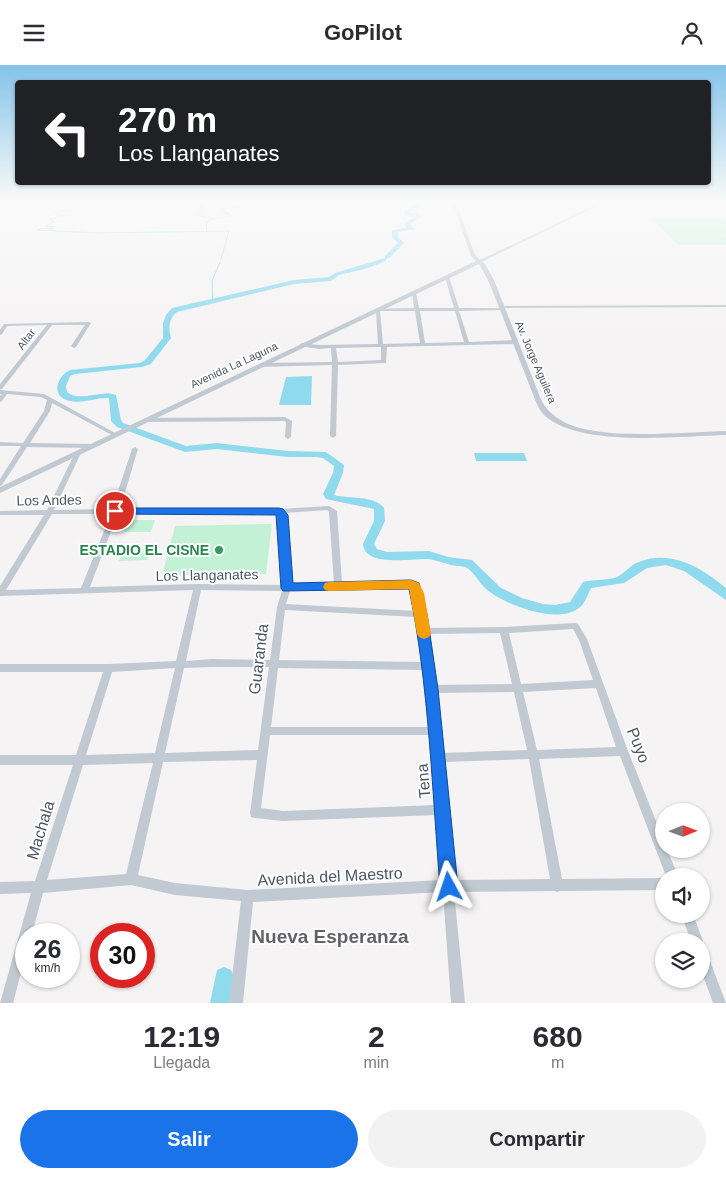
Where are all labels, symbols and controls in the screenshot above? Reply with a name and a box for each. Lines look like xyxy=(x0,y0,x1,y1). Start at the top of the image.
icon: menu xyxy=(20,19,48,47)
icon: person xyxy=(678,19,706,47)
text: GoPilot xyxy=(324,20,402,45)
icon: left xyxy=(35,100,100,165)
text: 270 m xyxy=(118,100,217,139)
text: Los Llanganates xyxy=(118,141,279,166)
street label: Av. Jorge Aguilera xyxy=(513,319,559,406)
street label: Altar xyxy=(14,326,38,352)
street label: Avenida La Laguna xyxy=(189,339,280,390)
pin xyxy=(94,490,136,532)
street label: Los Andes xyxy=(16,491,82,509)
icon: arrive xyxy=(101,497,129,525)
place label: ESTADIO EL CISNE xyxy=(80,542,209,558)
marker: ESTADIO EL CISNE xyxy=(213,544,225,556)
street label: Los Llanganates xyxy=(155,566,259,584)
street label: Guaranda xyxy=(246,623,271,695)
street label: Puyo xyxy=(624,725,653,765)
street label: Tena xyxy=(414,763,433,799)
street label: Machala xyxy=(24,799,57,862)
north arrow xyxy=(655,803,710,857)
map controls xyxy=(655,803,710,988)
position arrow xyxy=(422,860,474,912)
street label: Avenida del Maestro xyxy=(257,864,403,889)
button: sound xyxy=(655,868,710,923)
speed limit sign: 30 xyxy=(90,923,155,988)
district label: Nueva Esperanza xyxy=(251,926,409,947)
button: layers xyxy=(655,933,710,988)
text: 26 xyxy=(34,935,61,963)
text: km/h xyxy=(34,961,61,975)
text: 12:19 xyxy=(143,1020,220,1053)
text: 2 xyxy=(368,1020,385,1053)
text: 680 xyxy=(533,1020,583,1053)
text: Llegada xyxy=(153,1054,210,1071)
text: min xyxy=(363,1054,389,1071)
text: m xyxy=(551,1054,564,1071)
button: Salir xyxy=(20,1110,358,1168)
button: Compartir xyxy=(368,1110,706,1168)

